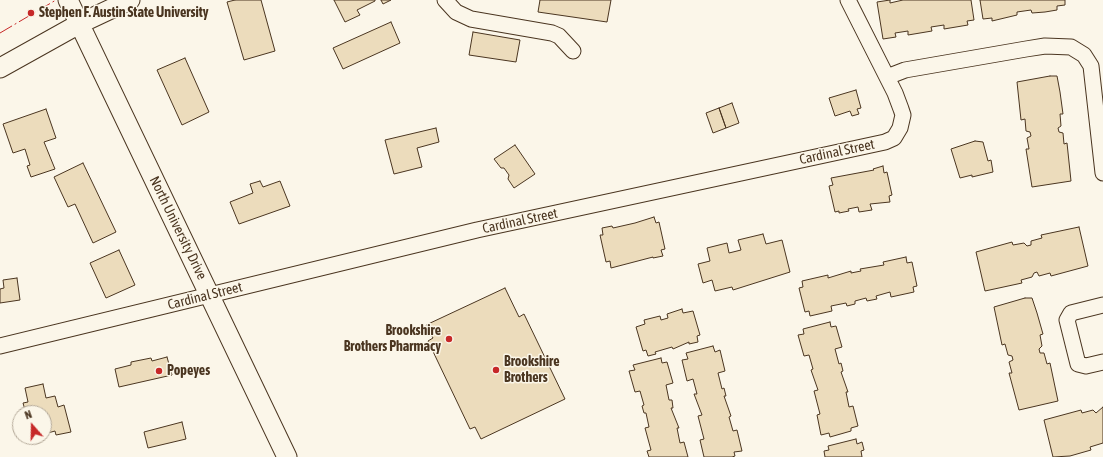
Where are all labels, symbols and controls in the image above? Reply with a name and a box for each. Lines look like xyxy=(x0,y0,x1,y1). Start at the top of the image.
place label: Stephen F. Austin State University xyxy=(39,5,208,21)
marker: Stephen F. Austin State University xyxy=(26,8,36,18)
street label: Cardinal Street xyxy=(798,136,876,168)
street label: North University Drive xyxy=(146,174,210,282)
street label: Cardinal Street xyxy=(481,205,559,237)
street label: Cardinal Street xyxy=(166,279,244,313)
place label: Brookshire Brothers Pharmacy xyxy=(344,323,441,356)
marker: Brookshire Brothers Pharmacy xyxy=(444,334,454,344)
place label: Brookshire Brothers xyxy=(504,354,560,386)
place label: Popeyes xyxy=(167,363,210,379)
marker: Brookshire Brothers xyxy=(491,365,501,375)
marker: Popeyes xyxy=(154,366,164,376)
north arrow xyxy=(12,405,52,445)
text: N xyxy=(23,408,33,421)

